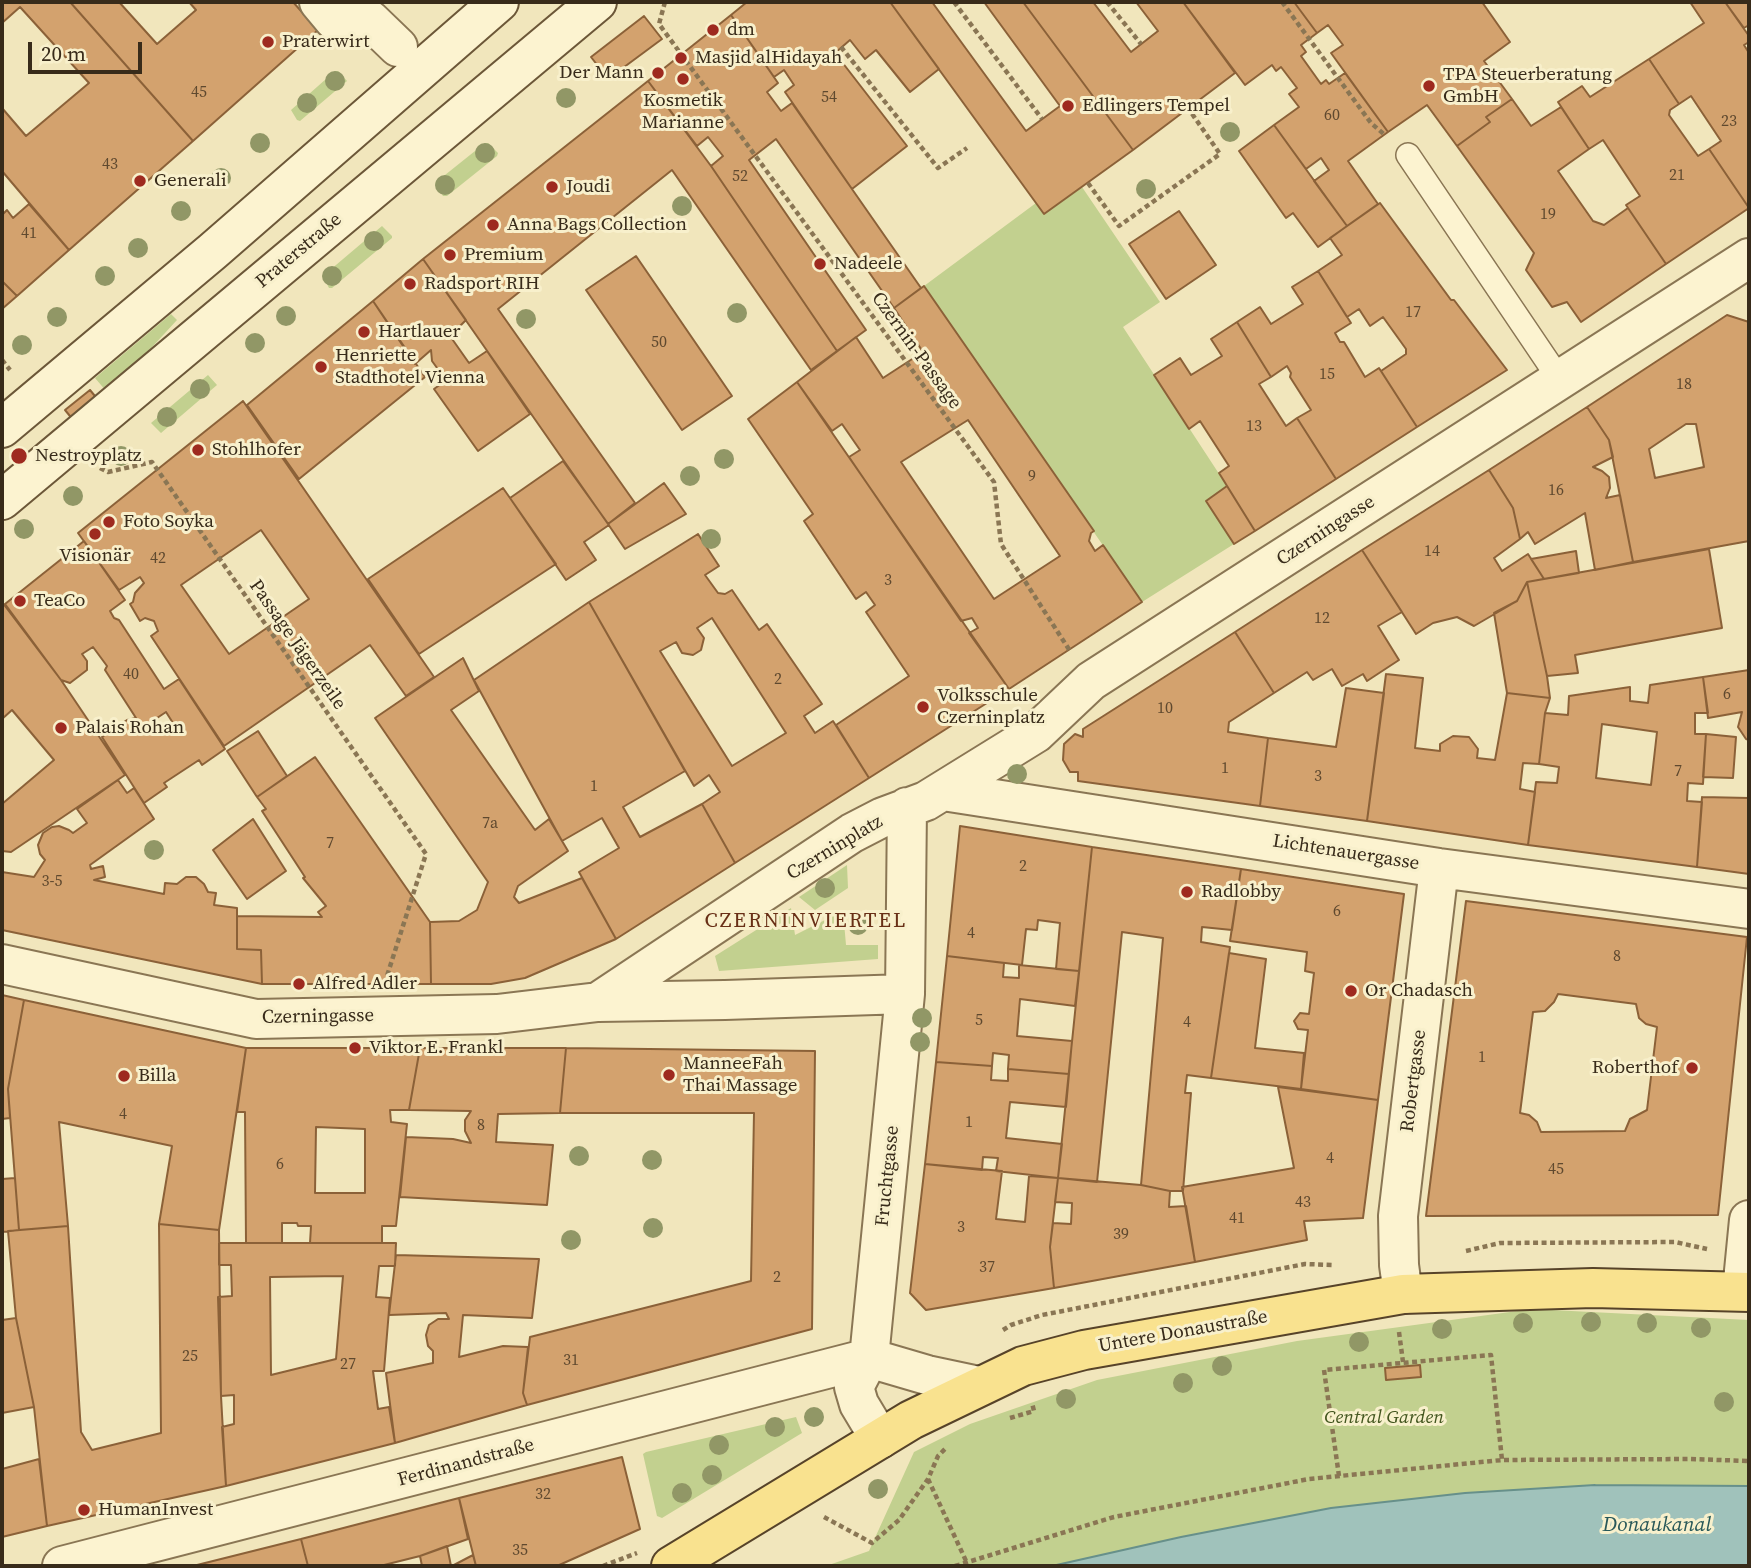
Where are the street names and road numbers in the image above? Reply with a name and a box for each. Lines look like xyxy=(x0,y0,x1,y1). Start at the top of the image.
street label: Praterstraße xyxy=(251,208,347,294)
street label: Czernin-Passage xyxy=(866,288,966,414)
street label: Czerningasse xyxy=(1273,491,1379,571)
street label: Passage Jägerzeile xyxy=(244,576,350,714)
street label: Czerninplatz xyxy=(783,811,887,885)
street label: Lichtenauergasse xyxy=(1271,830,1421,876)
street label: Czerningasse xyxy=(262,1005,374,1029)
street label: Robertgasse xyxy=(1396,1029,1432,1133)
street label: Fruchtgasse xyxy=(871,1124,905,1228)
street label: Untere Donaustraße xyxy=(1097,1306,1269,1358)
street label: Ferdinandstraße xyxy=(395,1434,537,1492)

